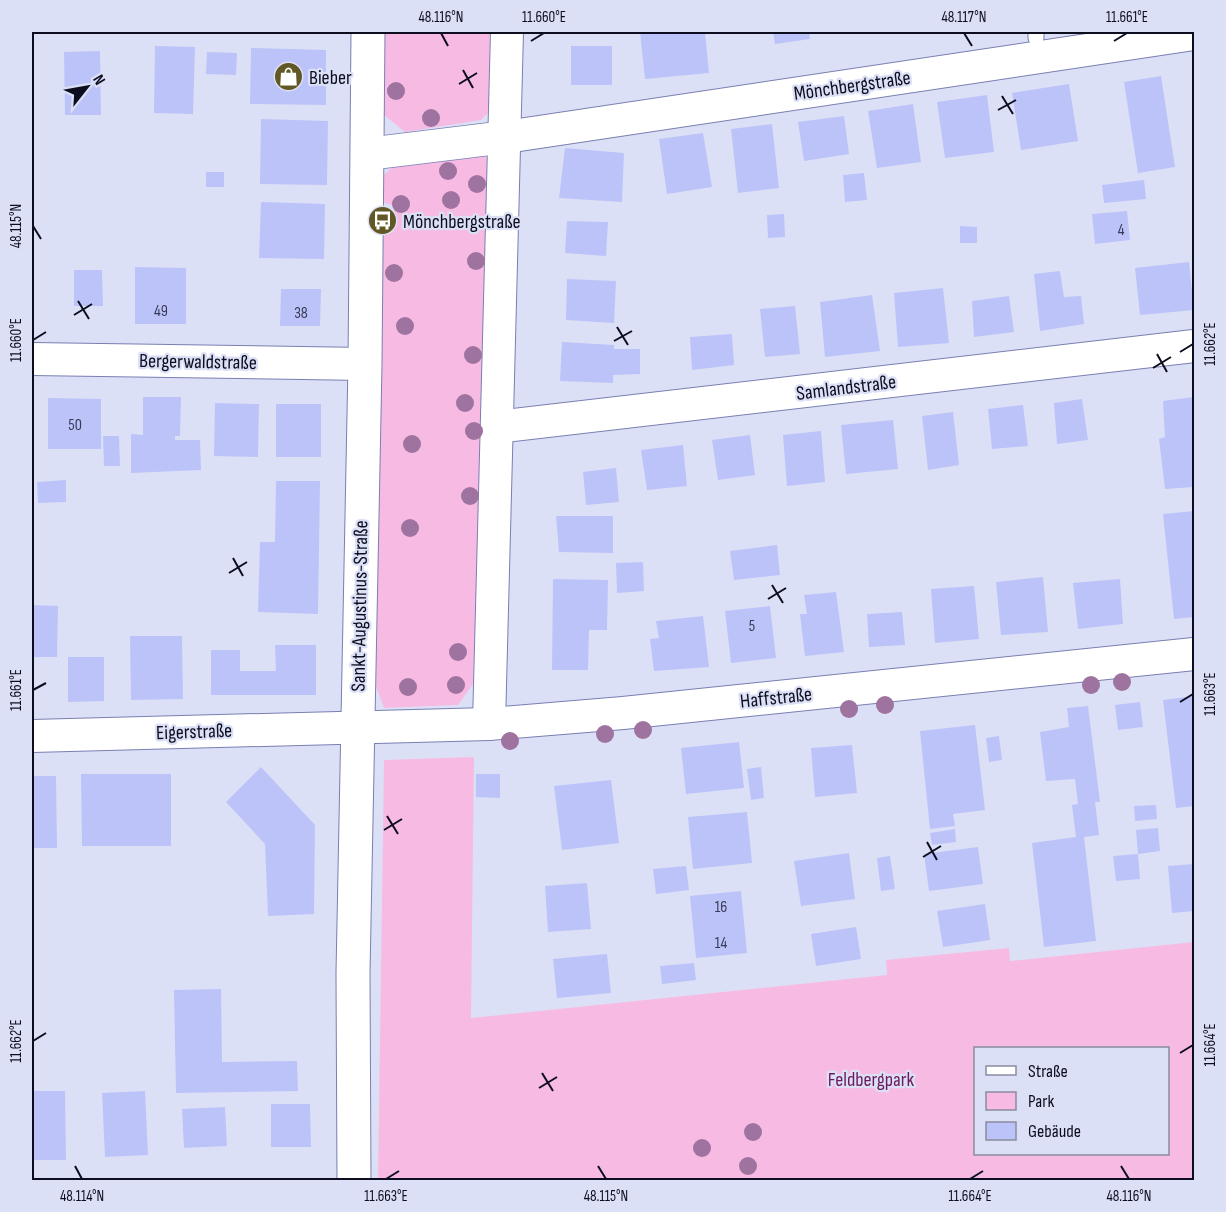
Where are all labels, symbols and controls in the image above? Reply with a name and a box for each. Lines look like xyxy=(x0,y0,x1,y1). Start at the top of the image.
text: 48.116°N xyxy=(419,8,463,27)
text: 11.660°E xyxy=(522,8,566,27)
text: 48.117°N xyxy=(942,8,986,27)
text: 11.661°E xyxy=(1106,8,1148,27)
north arrow xyxy=(57,57,117,117)
shop icon: Bieber xyxy=(272,61,304,93)
place label: Bieber xyxy=(309,66,352,90)
street label: Mönchbergstraße xyxy=(792,66,912,106)
text: N xyxy=(88,71,109,89)
text: 48.115°N xyxy=(7,204,26,248)
bus stop icon: Mönchbergstraße xyxy=(366,205,398,237)
place label: Mönchbergstraße xyxy=(403,210,521,234)
house number: 4 xyxy=(1118,221,1125,240)
house number: 49 xyxy=(154,302,168,321)
house number: 38 xyxy=(294,304,308,323)
text: 11.660°E xyxy=(7,318,26,362)
text: 11.662°E xyxy=(1201,322,1220,366)
street label: Bergerwaldstraße xyxy=(139,349,257,375)
street label: Samlandstraße xyxy=(795,370,897,406)
house number: 50 xyxy=(68,416,82,435)
street label: Sankt-Augustinus-Straße xyxy=(347,520,373,692)
house number: 5 xyxy=(749,617,755,636)
text: 11.661°E xyxy=(7,669,26,711)
text: 11.663°E xyxy=(1201,672,1220,716)
street label: Haffstraße xyxy=(739,682,813,714)
street label: Eigerstraße xyxy=(156,719,233,745)
house number: 16 xyxy=(715,898,727,917)
house number: 14 xyxy=(715,934,727,953)
text: 11.662°E xyxy=(7,1019,26,1063)
text: 11.664°E xyxy=(1201,1023,1220,1067)
legend xyxy=(974,1047,1169,1155)
text: Straße xyxy=(1028,1061,1068,1082)
park label: Feldbergpark xyxy=(828,1068,914,1092)
text: Park xyxy=(1028,1091,1054,1112)
text: Gebäude xyxy=(1028,1121,1081,1142)
text: 48.114°N xyxy=(60,1187,104,1206)
text: 11.663°E xyxy=(364,1187,408,1206)
text: 48.115°N xyxy=(584,1187,628,1206)
text: 11.664°E xyxy=(948,1187,992,1206)
text: 48.116°N xyxy=(1107,1187,1151,1206)

